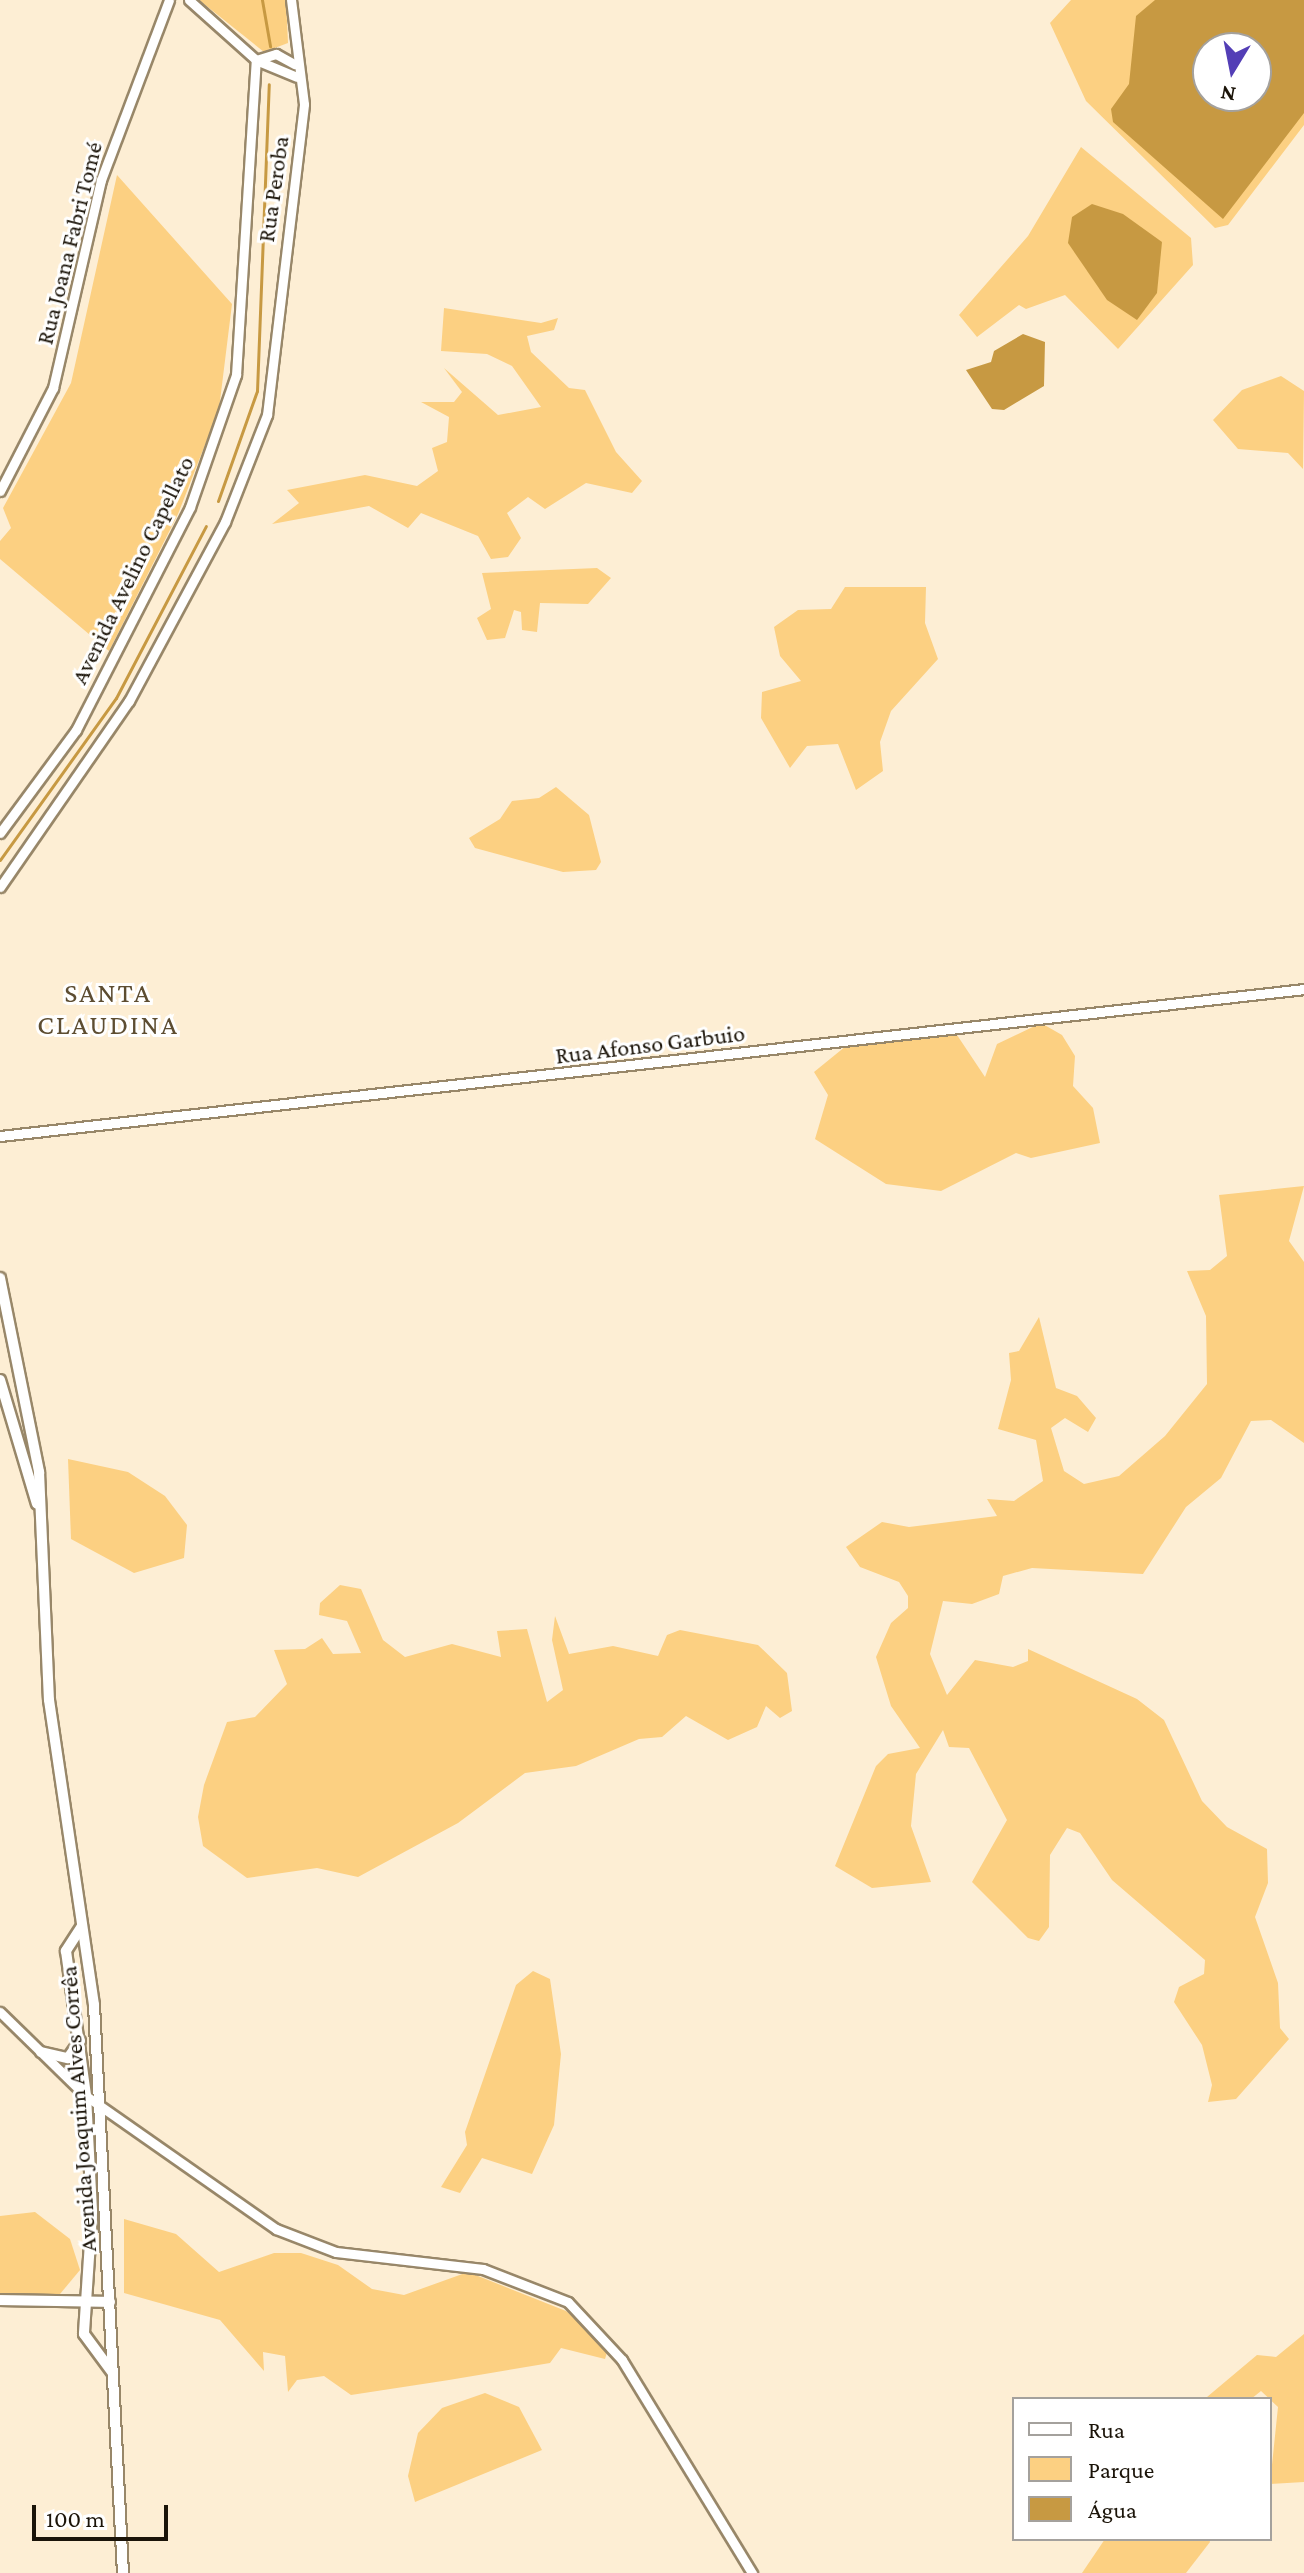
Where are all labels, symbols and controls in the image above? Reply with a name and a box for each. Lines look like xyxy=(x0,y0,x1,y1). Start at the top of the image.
north arrow xyxy=(1192,32,1272,112)
text: N xyxy=(1219,81,1238,108)
street label: Rua Peroba xyxy=(251,134,295,244)
street label: Rua Joana Fabri Tomé xyxy=(30,139,108,347)
street label: Avenida Avelino Capellato xyxy=(64,451,200,689)
district label: SANTA CLAUDINA xyxy=(37,976,179,1042)
street label: Rua Afonso Garbuio xyxy=(554,1018,746,1070)
street label: Avenida Joaquim Alves Corrêa xyxy=(54,1965,102,2253)
legend xyxy=(1012,2397,1272,2541)
text: Rua xyxy=(1088,2416,1125,2443)
text: Parque xyxy=(1088,2456,1154,2483)
scale bar xyxy=(36,2489,172,2539)
text: Água xyxy=(1088,2496,1137,2523)
text: 100 m xyxy=(46,2505,105,2532)

